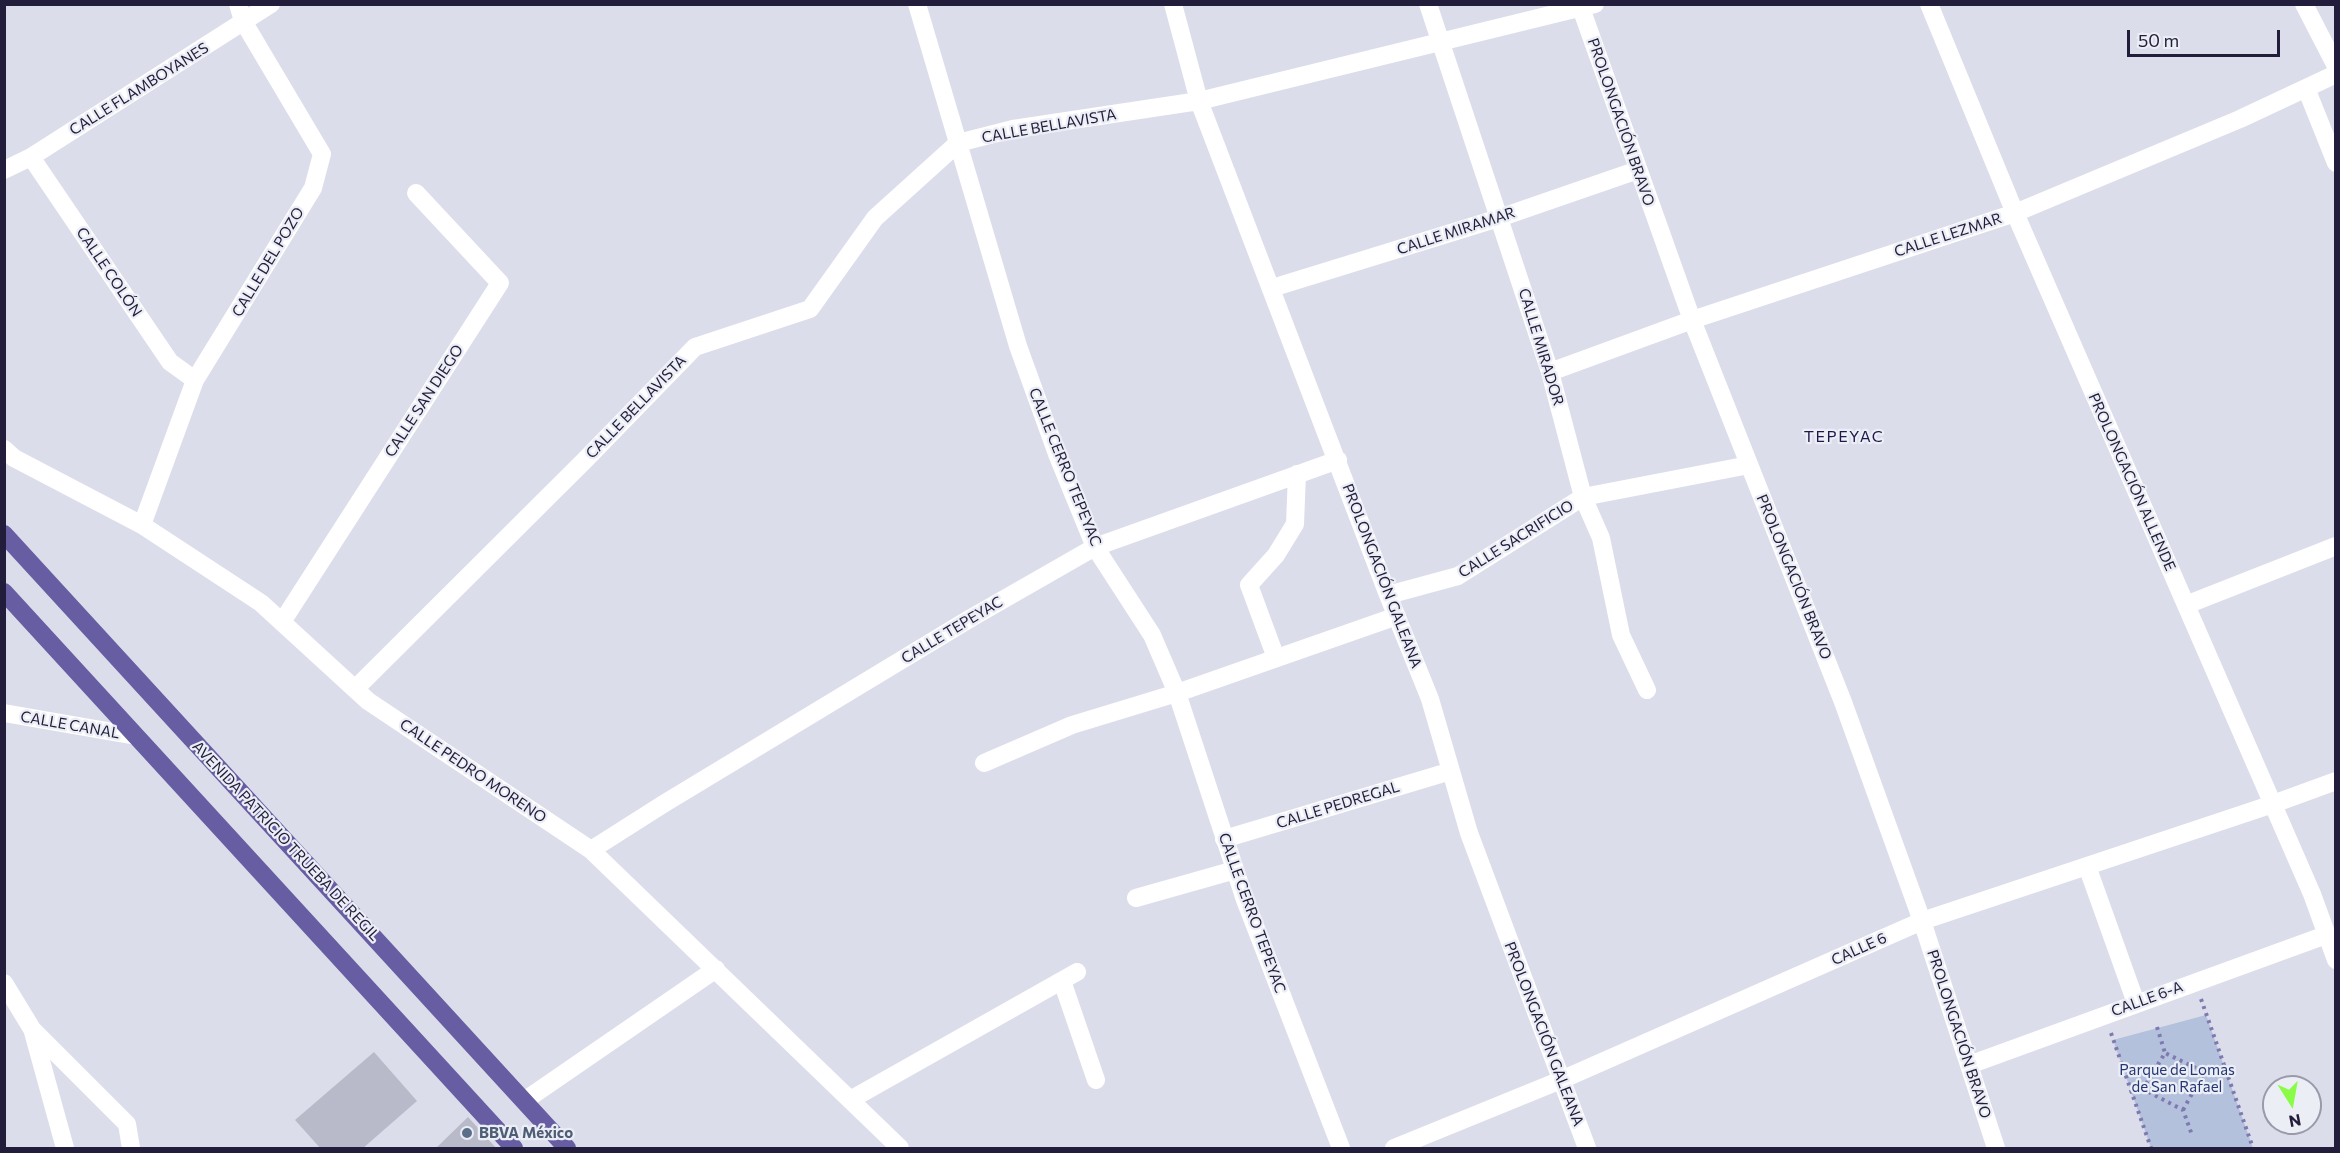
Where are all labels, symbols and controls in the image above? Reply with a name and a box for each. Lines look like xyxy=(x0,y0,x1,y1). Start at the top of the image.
scale bar xyxy=(2130,18,2283,56)
text: 50 m xyxy=(2138,29,2179,51)
street label: PROLONGACIÓN BRAVO xyxy=(1584,36,1658,208)
street label: CALLE FLAMBOYANES xyxy=(66,39,212,139)
street label: CALLE BELLAVISTA xyxy=(980,105,1118,147)
street label: CALLE MIRAMAR xyxy=(1395,203,1517,259)
street label: CALLE DEL POZO xyxy=(228,204,308,320)
street label: CALLE LEZMAR xyxy=(1892,209,2004,261)
street label: CALLE COLÓN xyxy=(72,224,146,320)
street label: CALLE MIRADOR xyxy=(1515,286,1567,408)
street label: CALLE SAN DIEGO xyxy=(381,341,467,461)
street label: CALLE BELLAVISTA xyxy=(582,352,690,462)
street label: CALLE CERRO TEPEYAC xyxy=(1025,385,1105,549)
street label: PROLONGACIÓN ALLENDE xyxy=(2085,390,2179,574)
district label: TEPEYAC xyxy=(1804,427,1884,447)
street label: PROLONGACIÓN GALEANA xyxy=(1338,481,1426,671)
street label: PROLONGACIÓN BRAVO xyxy=(1753,492,1835,662)
street label: CALLE SACRIFICIO xyxy=(1455,496,1577,582)
street label: CALLE TEPEYAC xyxy=(898,593,1006,667)
street label: CALLE CANAL xyxy=(19,707,121,743)
street label: CALLE PEDRO MORENO xyxy=(396,715,550,827)
street label: AVENIDA PATRICIO TRUEBA DE REGIL xyxy=(189,737,383,945)
street label: CALLE PEDREGAL xyxy=(1274,778,1402,832)
street label: CALLE CERRO TEPEYAC xyxy=(1215,830,1289,996)
street label: CALLE 6 xyxy=(1829,929,1889,969)
street label: PROLONGACIÓN GALEANA xyxy=(1500,939,1588,1129)
street label: PROLONGACIÓN BRAVO xyxy=(1923,947,1995,1121)
street label: CALLE 6-A xyxy=(2109,978,2185,1020)
park label: Parque de Lomas de San Rafael xyxy=(2119,1061,2235,1096)
north arrow xyxy=(2262,1075,2322,1135)
text: N xyxy=(2287,1111,2303,1132)
place label: BBVA México xyxy=(479,1124,573,1142)
marker: BBVA México xyxy=(460,1126,474,1140)

